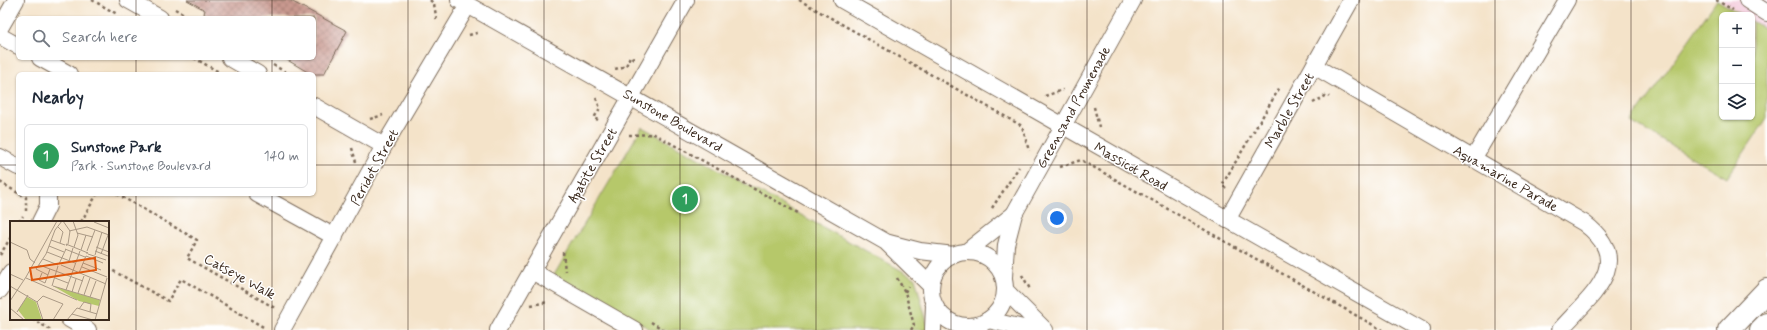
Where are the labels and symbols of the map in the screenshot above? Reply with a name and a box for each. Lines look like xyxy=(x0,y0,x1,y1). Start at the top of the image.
street label: Greensand Promenade xyxy=(1033,43,1115,172)
street label: Marble Street xyxy=(1261,69,1319,152)
street label: Sunstone Boulevard xyxy=(619,85,726,157)
street label: Apatite Street xyxy=(564,125,622,207)
street label: Peridot Street xyxy=(347,126,403,209)
street label: Massicot Road xyxy=(1090,139,1171,195)
street label: Aquamarine Parade xyxy=(1450,141,1562,217)
pin: 1 xyxy=(672,184,698,214)
your location xyxy=(1047,208,1067,228)
inset map xyxy=(10,221,109,320)
street label: Catseye Walk xyxy=(201,250,278,304)

